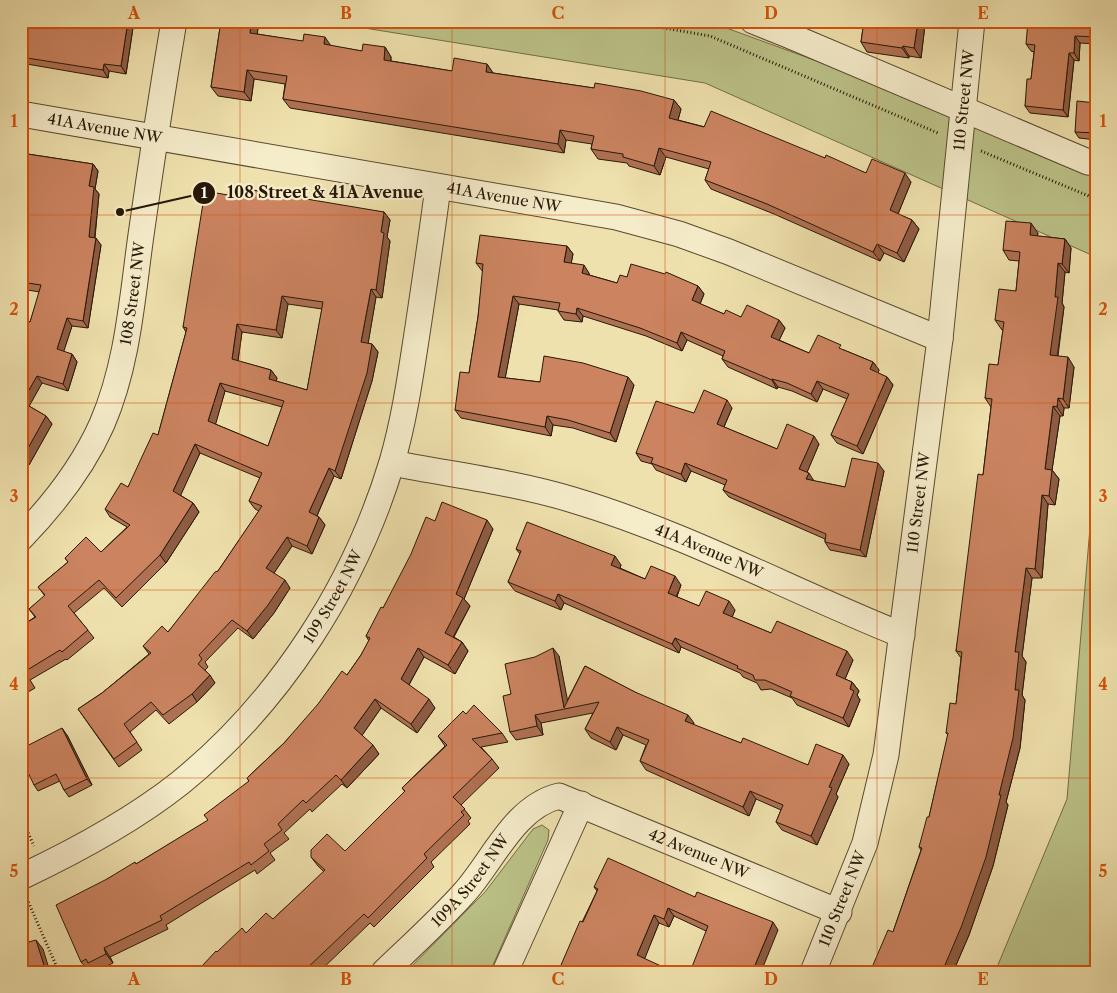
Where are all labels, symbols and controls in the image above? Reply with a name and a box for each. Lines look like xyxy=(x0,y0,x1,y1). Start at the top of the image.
text: A xyxy=(127,3,141,23)
text: B xyxy=(340,3,352,23)
text: C xyxy=(552,3,564,23)
text: D xyxy=(764,3,778,23)
text: E xyxy=(977,3,989,23)
street label: 110 Street NW xyxy=(949,48,978,152)
street label: 41A Avenue NW xyxy=(46,109,164,147)
text: 1 xyxy=(10,111,18,131)
text: 1 xyxy=(1099,111,1107,131)
callout: 108 Street & 41A Avenue xyxy=(191,177,434,208)
street label: 41A Avenue NW xyxy=(445,178,563,216)
text: 108 Street & 41A Avenue xyxy=(227,182,423,202)
text: 1 xyxy=(201,183,208,202)
street label: 108 Street NW xyxy=(116,240,149,347)
text: 2 xyxy=(9,299,19,319)
text: 2 xyxy=(1098,299,1108,319)
street label: 110 Street NW xyxy=(902,450,934,554)
text: 3 xyxy=(9,486,19,506)
text: 3 xyxy=(1098,486,1108,506)
street label: 41A Avenue NW xyxy=(652,519,767,582)
street label: 109 Street NW xyxy=(299,546,367,647)
text: 4 xyxy=(9,674,19,694)
text: 4 xyxy=(1098,674,1108,694)
street label: 42 Avenue NW xyxy=(646,824,752,883)
street label: 109A Street NW xyxy=(427,830,513,931)
street label: 110 Street NW xyxy=(814,847,870,949)
text: 5 xyxy=(10,861,19,881)
text: 5 xyxy=(1099,861,1108,881)
text: A xyxy=(127,969,141,989)
text: B xyxy=(340,969,352,989)
text: C xyxy=(552,969,564,989)
text: D xyxy=(764,969,778,989)
text: E xyxy=(977,969,989,989)

